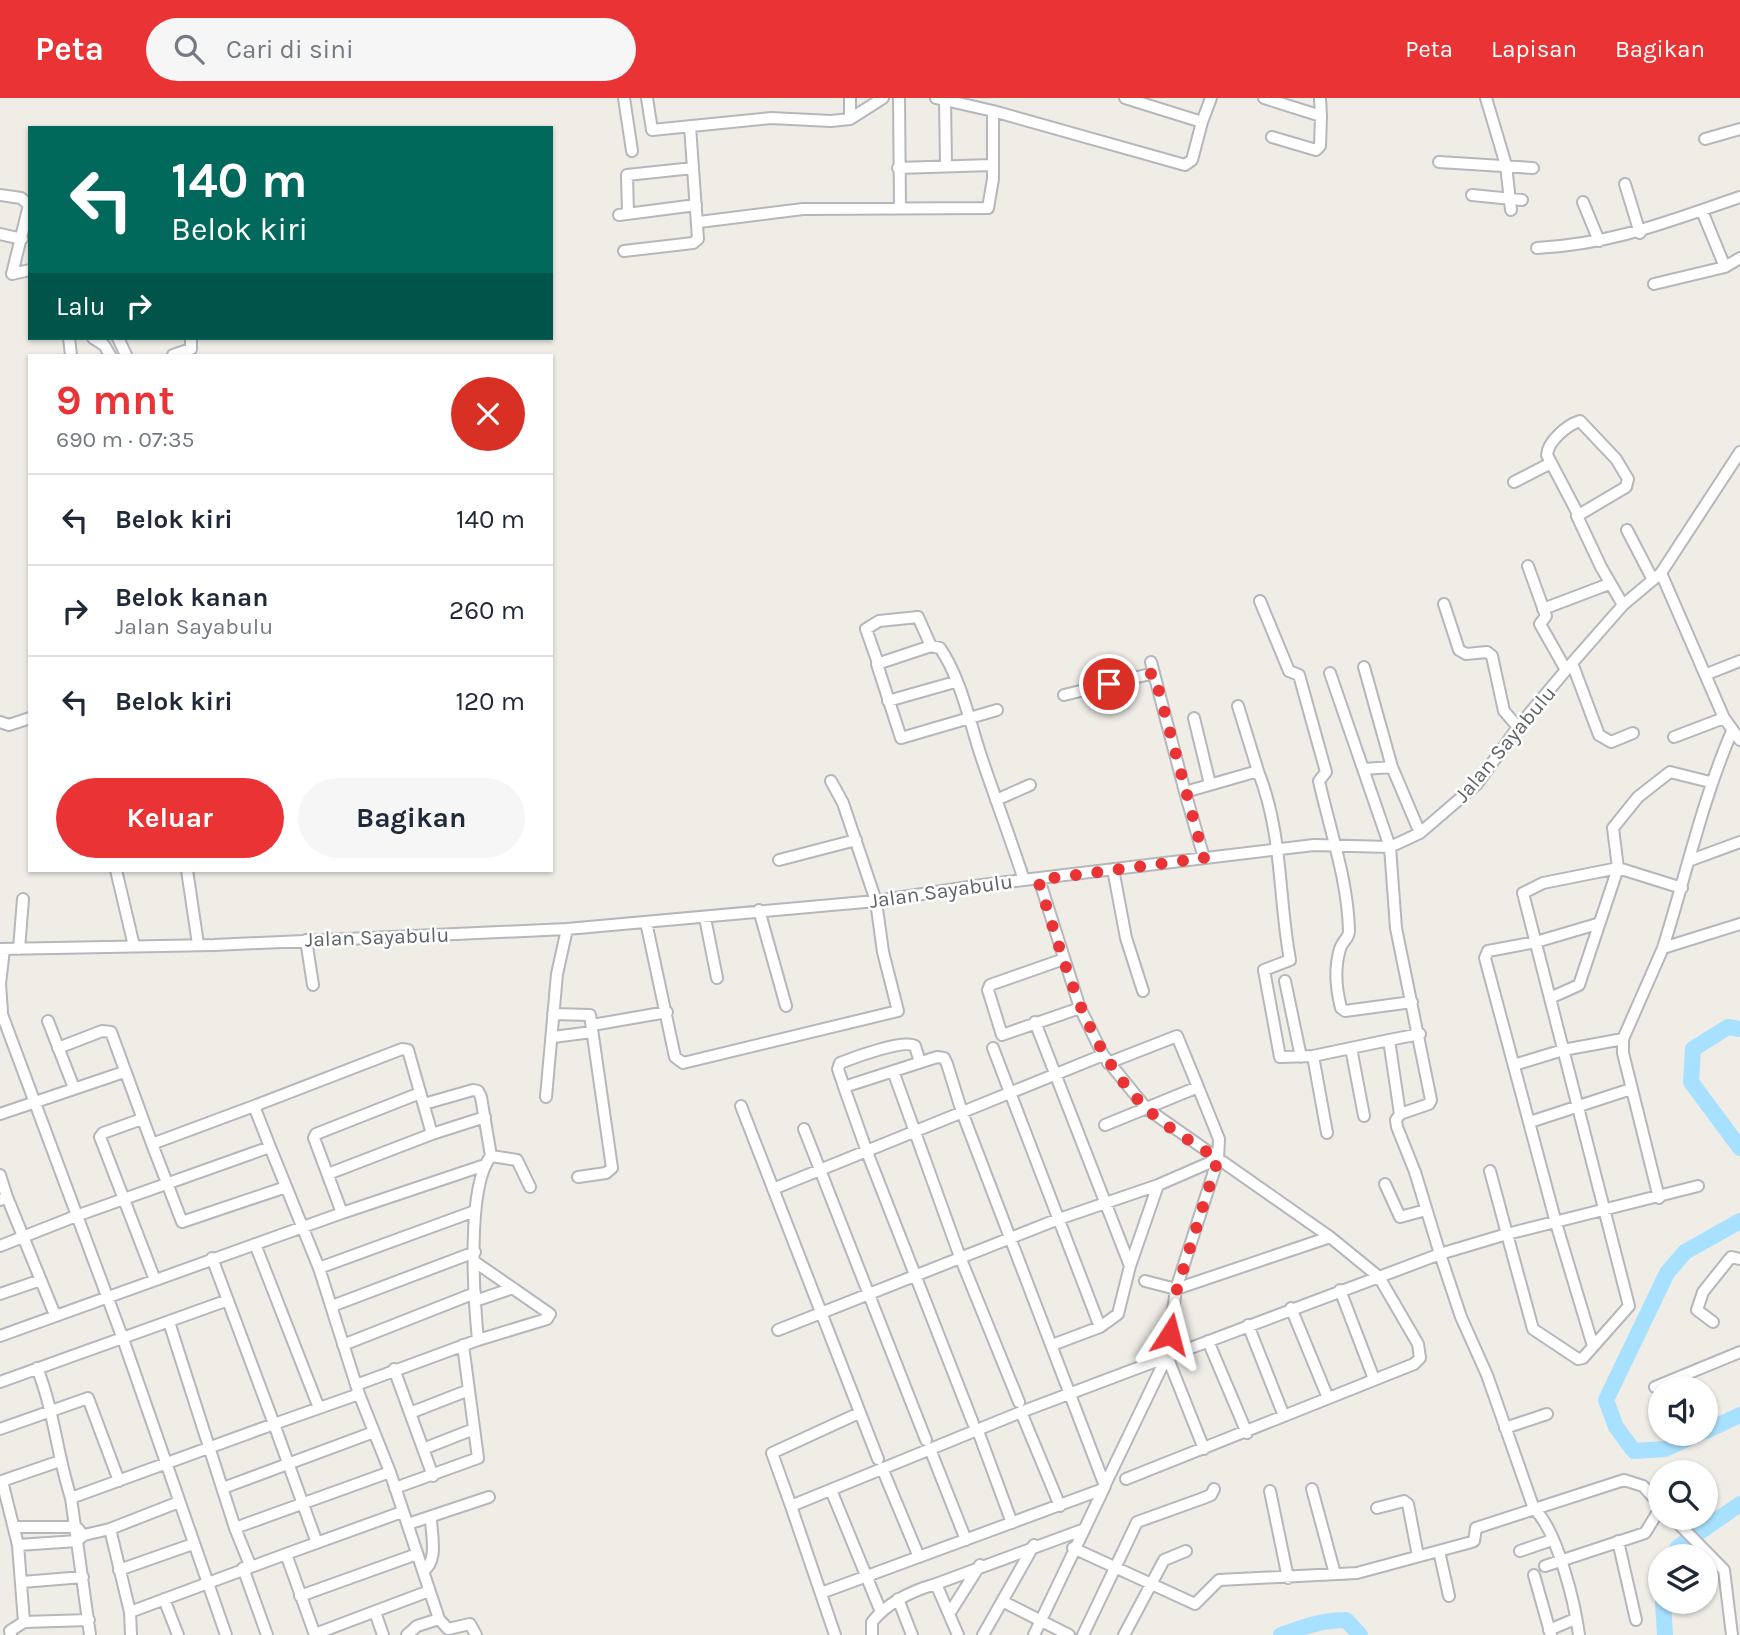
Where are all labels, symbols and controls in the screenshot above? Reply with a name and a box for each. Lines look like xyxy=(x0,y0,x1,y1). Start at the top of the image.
search box xyxy=(146,18,636,81)
text: Peta xyxy=(35,30,104,68)
icon: search xyxy=(170,30,208,68)
text: Cari di sini xyxy=(226,34,354,65)
text: Peta xyxy=(1405,35,1453,63)
text: Lapisan xyxy=(1491,35,1577,63)
text: Bagikan xyxy=(1615,35,1705,63)
text: 140 m xyxy=(171,152,308,209)
icon: left xyxy=(56,154,147,245)
text: Belok kiri xyxy=(171,211,308,248)
icon: right xyxy=(120,287,158,325)
text: Lalu xyxy=(56,291,106,322)
text: 9 mnt xyxy=(56,375,175,425)
button: close xyxy=(451,377,525,451)
text: 690 m · 07:35 xyxy=(56,426,194,453)
icon: left xyxy=(56,501,94,539)
text: Belok kiri xyxy=(115,504,233,535)
text: 140 m xyxy=(456,504,525,535)
text: Belok kanan xyxy=(115,582,268,613)
icon: right xyxy=(56,592,94,630)
text: 260 m xyxy=(449,595,525,626)
text: Jalan Sayabulu xyxy=(115,613,273,640)
pin xyxy=(1079,654,1139,714)
icon: arrive xyxy=(1090,665,1128,703)
street label: Jalan Sayabulu xyxy=(1449,681,1561,807)
icon: left xyxy=(56,683,94,721)
text: Belok kiri xyxy=(115,686,233,717)
text: 120 m xyxy=(455,686,525,717)
button: Keluar xyxy=(56,778,284,858)
button: Bagikan xyxy=(298,778,525,858)
street label: Jalan Sayabulu xyxy=(868,869,1014,913)
street label: Jalan Sayabulu xyxy=(304,922,450,952)
position arrow xyxy=(1133,1297,1207,1371)
map controls xyxy=(1648,1376,1718,1614)
button: sound xyxy=(1648,1376,1718,1446)
button: search xyxy=(1648,1460,1718,1530)
button: layers xyxy=(1648,1544,1718,1614)

